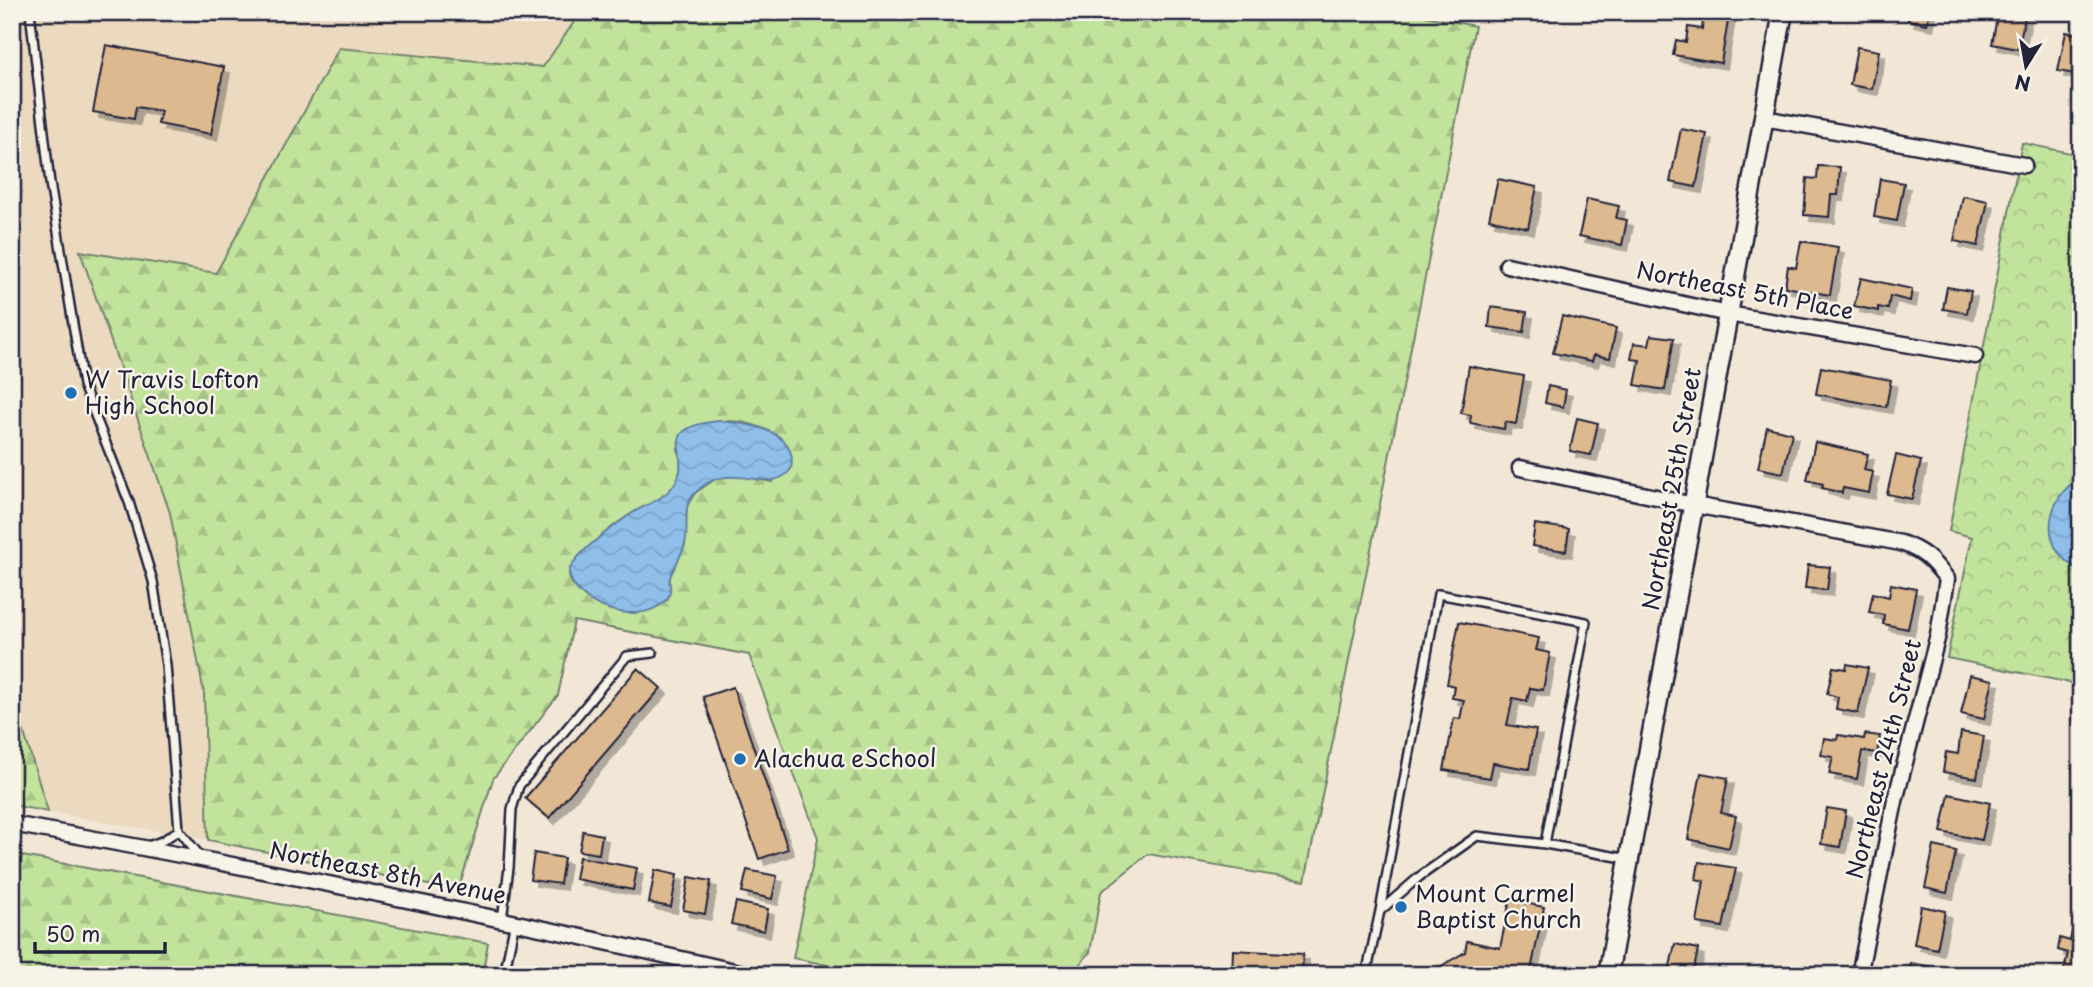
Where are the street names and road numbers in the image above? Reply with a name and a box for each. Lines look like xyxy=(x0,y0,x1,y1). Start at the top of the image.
street label: Northeast 5th Place xyxy=(1634,251,1857,328)
street label: Northeast 25th Street xyxy=(1632,365,1709,613)
street label: Northeast 24th Street xyxy=(1836,635,1929,882)
street label: Northeast 8th Avenue xyxy=(267,831,510,912)

